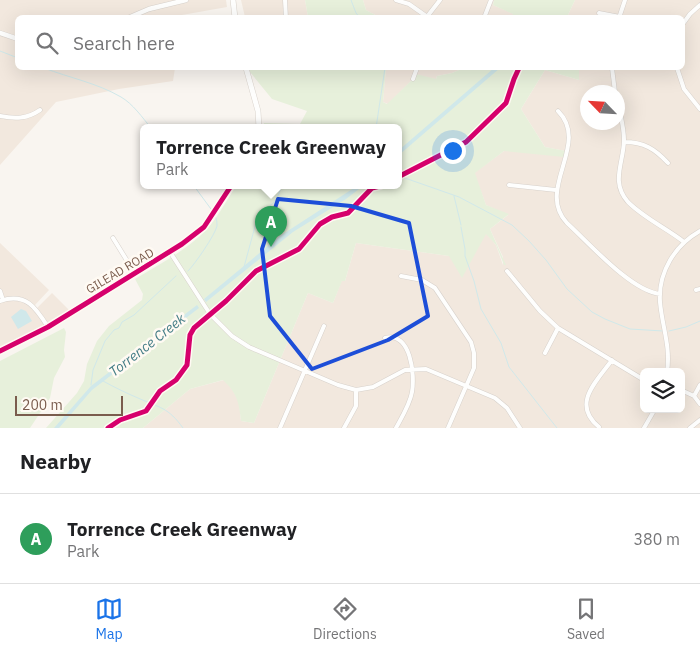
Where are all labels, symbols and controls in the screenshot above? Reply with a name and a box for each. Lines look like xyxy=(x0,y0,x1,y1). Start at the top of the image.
search box xyxy=(15,15,685,70)
icon: search xyxy=(33,29,61,57)
text: Search here xyxy=(73,31,175,55)
north arrow xyxy=(580,85,625,130)
popup xyxy=(140,124,402,189)
text: Torrence Creek Greenway xyxy=(156,135,386,159)
your location xyxy=(440,138,466,164)
text: Park xyxy=(156,159,188,179)
pin: A xyxy=(255,206,287,247)
street label: GILEAD ROAD xyxy=(83,244,156,297)
water label: Torrence Creek xyxy=(105,309,189,380)
map controls xyxy=(640,368,685,413)
button: layers xyxy=(640,368,685,413)
scale bar xyxy=(15,393,122,416)
text: 200 m xyxy=(22,396,63,414)
text: Nearby xyxy=(20,447,91,475)
text: Torrence Creek Greenway xyxy=(67,517,297,541)
text: A xyxy=(31,529,41,549)
text: 380 m xyxy=(633,529,680,549)
text: Park xyxy=(67,541,99,561)
tab: Map xyxy=(95,595,123,643)
tab: Directions xyxy=(313,595,377,643)
tab: Saved xyxy=(567,595,605,643)

